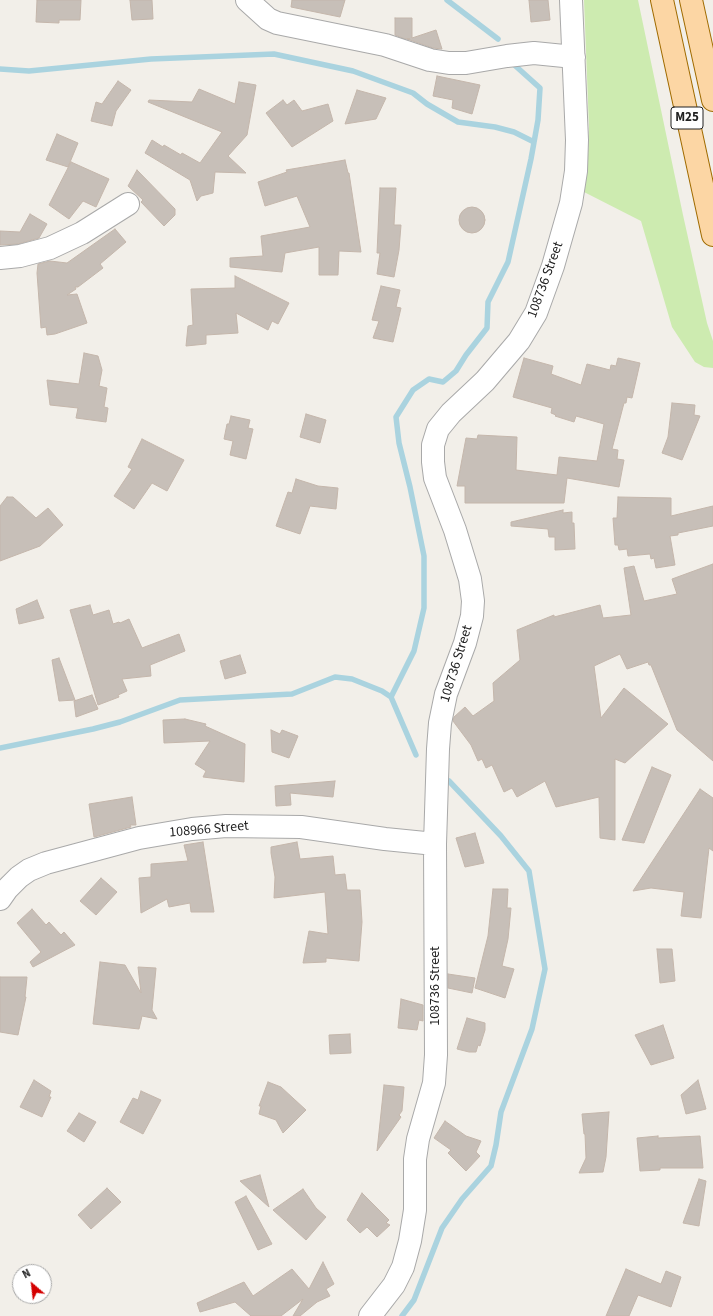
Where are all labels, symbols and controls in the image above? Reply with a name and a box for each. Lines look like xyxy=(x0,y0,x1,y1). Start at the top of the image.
road number: M25 xyxy=(671,107,703,129)
street label: 108736 Street xyxy=(524,240,568,320)
street label: 108736 Street xyxy=(437,623,477,705)
street label: 108966 Street xyxy=(169,818,249,842)
street label: 108736 Street xyxy=(428,946,444,1026)
north arrow xyxy=(12,1264,52,1304)
text: N xyxy=(20,1266,33,1282)

